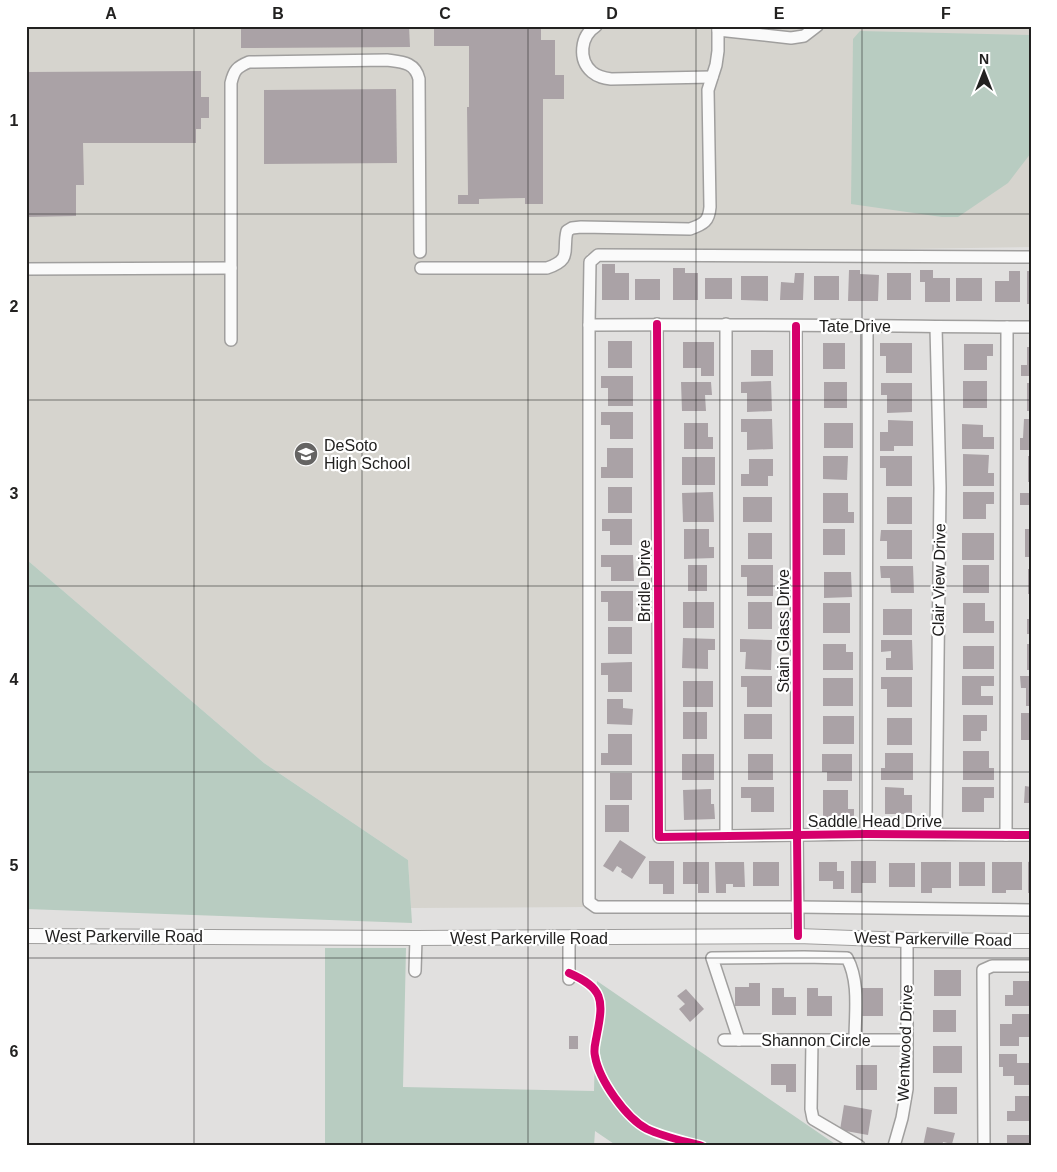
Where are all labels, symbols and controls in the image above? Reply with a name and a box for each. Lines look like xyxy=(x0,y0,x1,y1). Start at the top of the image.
text: A xyxy=(105,5,117,22)
text: B xyxy=(272,5,284,22)
text: C xyxy=(439,5,451,22)
text: D xyxy=(606,5,618,22)
text: E xyxy=(774,5,785,22)
text: F xyxy=(941,5,951,22)
north arrow xyxy=(960,48,1010,98)
text: N xyxy=(979,51,989,67)
text: 1 xyxy=(10,112,19,129)
text: 2 xyxy=(10,298,19,315)
street label: Tate Drive xyxy=(819,318,891,335)
place label: DeSoto High School xyxy=(324,437,410,472)
school or university icon: DeSoto High School xyxy=(293,441,319,467)
text: 3 xyxy=(10,485,19,502)
street label: Clair View Drive xyxy=(930,523,948,637)
street label: Bridle Drive xyxy=(636,540,653,622)
street label: Stain Glass Drive xyxy=(775,569,792,693)
text: 4 xyxy=(10,671,19,688)
street label: Saddle Head Drive xyxy=(808,813,942,830)
text: 5 xyxy=(10,857,19,874)
street label: West Parkerville Road xyxy=(45,928,203,945)
street label: West Parkerville Road xyxy=(854,929,1012,949)
street label: West Parkerville Road xyxy=(450,930,608,947)
street label: Wentwood Drive xyxy=(894,984,916,1102)
street label: Shannon Circle xyxy=(761,1032,871,1049)
text: 6 xyxy=(10,1043,19,1060)

